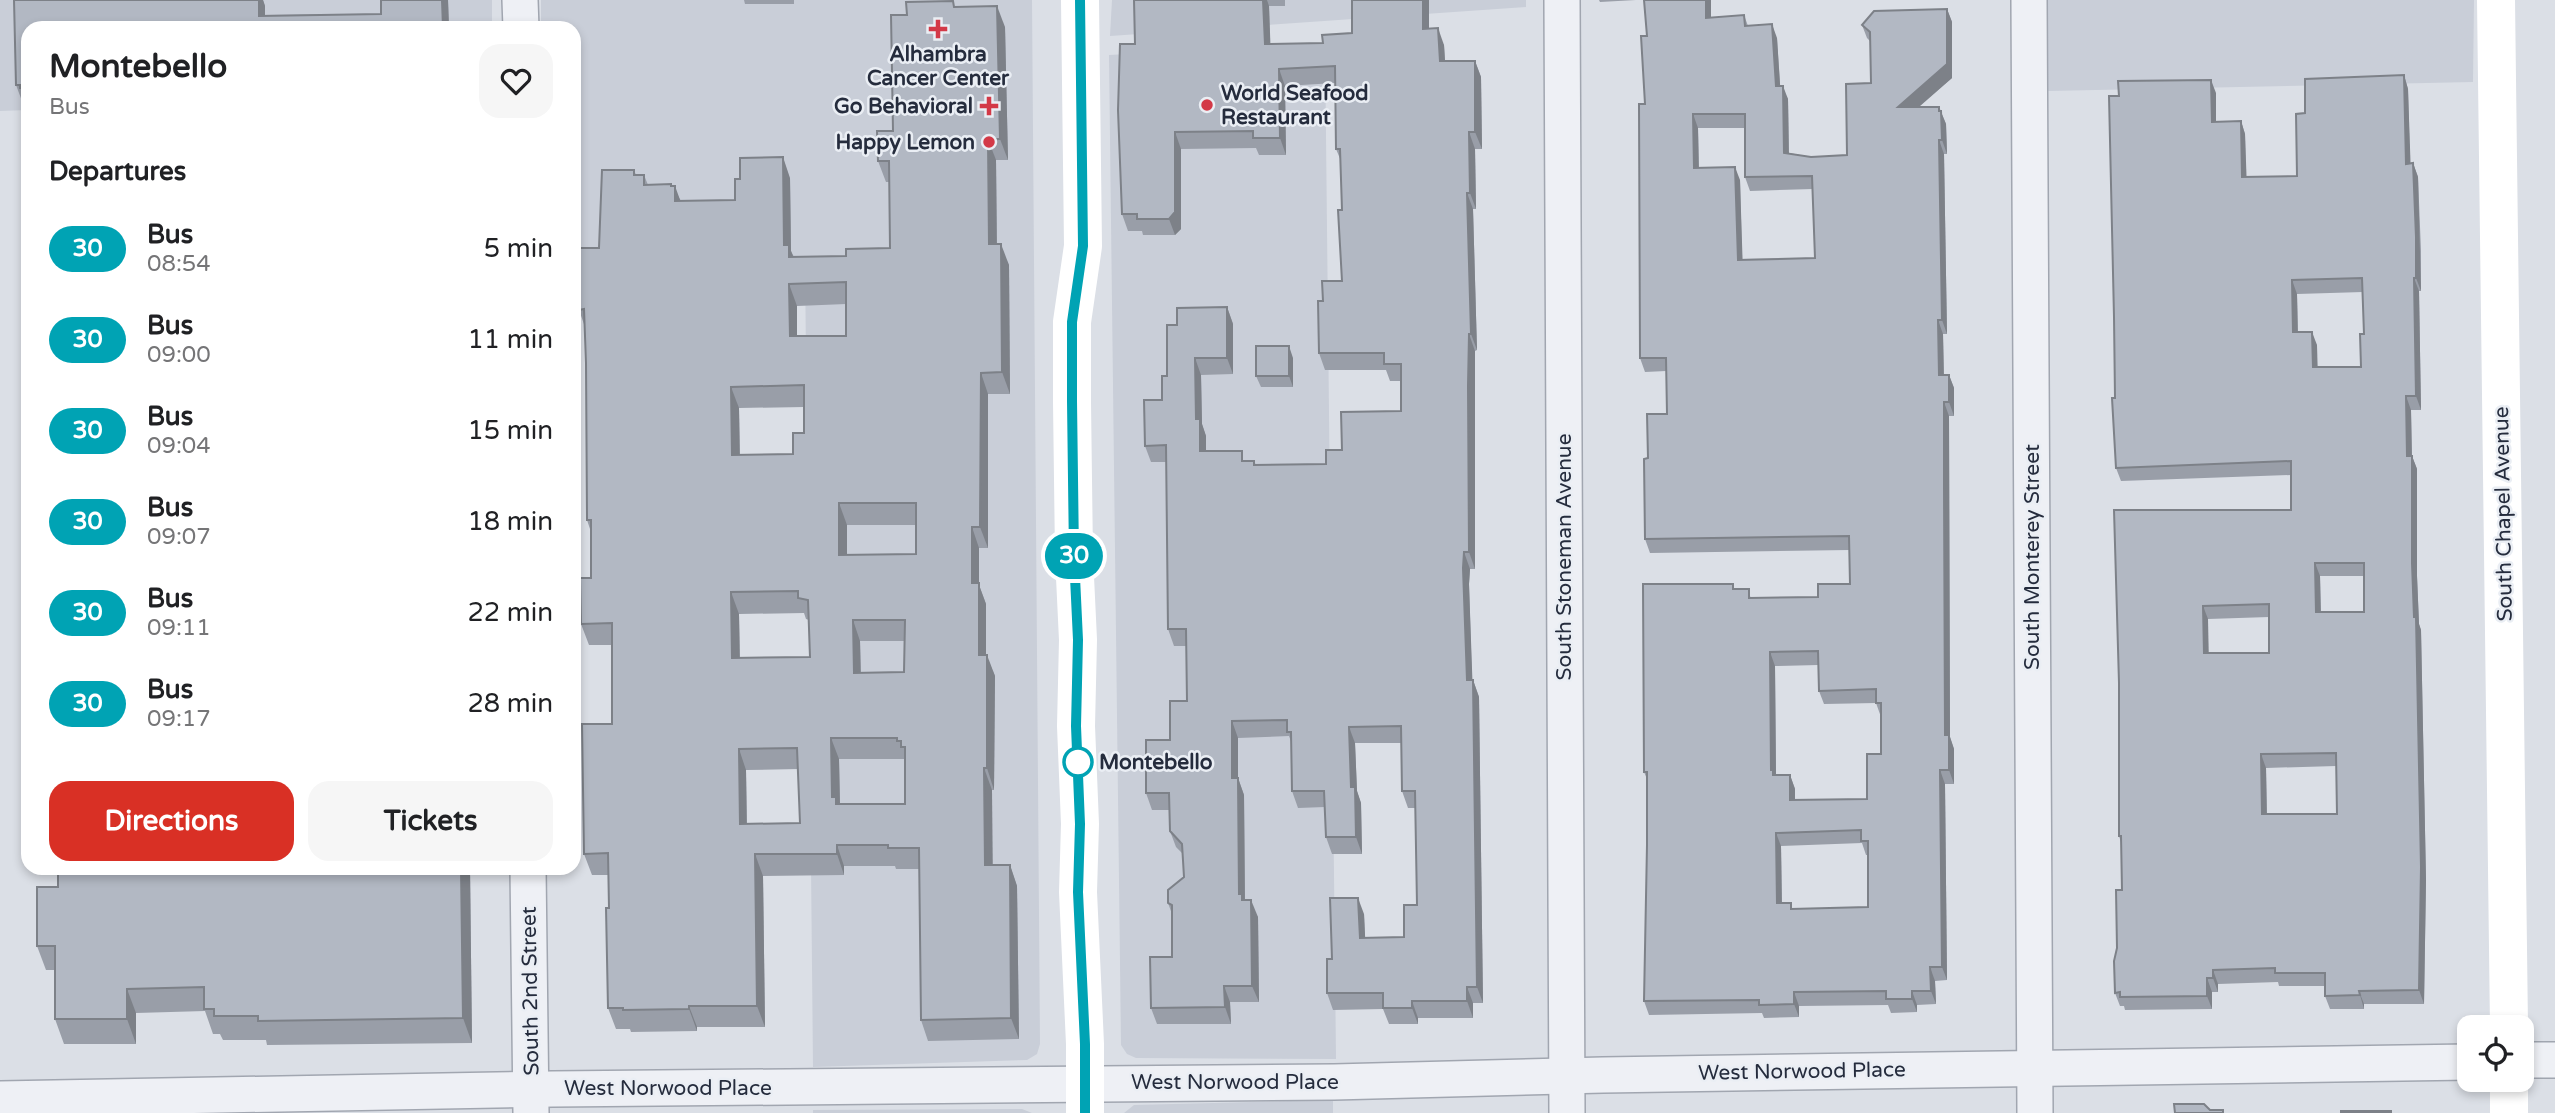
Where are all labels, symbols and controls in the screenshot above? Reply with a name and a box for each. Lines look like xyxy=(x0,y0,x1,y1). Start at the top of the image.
marker: Alhambra Cancer Center xyxy=(928,19,948,39)
place label: Alhambra Cancer Center xyxy=(867,42,1010,91)
button: heart xyxy=(479,44,553,118)
text: Montebello xyxy=(49,47,227,86)
place label: World Seafood Restaurant xyxy=(1221,81,1369,130)
text: Bus xyxy=(49,93,90,121)
place label: Go Behavioral xyxy=(834,94,973,119)
marker: Go Behavioral xyxy=(979,96,999,116)
marker: World Seafood Restaurant xyxy=(1199,97,1215,113)
place label: Happy Lemon xyxy=(835,130,975,155)
marker: Happy Lemon xyxy=(981,134,997,150)
text: Departures xyxy=(49,156,186,187)
text: Bus xyxy=(147,219,193,250)
text: 5 min xyxy=(484,233,553,264)
text: 30 xyxy=(72,234,103,263)
text: 08:54 xyxy=(147,250,211,278)
text: Bus xyxy=(147,310,193,341)
text: 11 min xyxy=(467,324,553,355)
text: 30 xyxy=(72,325,103,354)
text: 09:00 xyxy=(147,341,211,369)
text: Bus xyxy=(147,401,193,432)
street label: South Chapel Avenue xyxy=(2489,406,2518,622)
text: 15 min xyxy=(467,415,553,446)
text: 30 xyxy=(72,416,103,445)
text: 09:04 xyxy=(147,432,211,460)
street label: South Stoneman Avenue xyxy=(1552,433,1577,681)
street label: South Monterey Street xyxy=(2020,444,2045,670)
text: Bus xyxy=(147,492,193,523)
text: 18 min xyxy=(467,506,553,537)
text: 30 xyxy=(72,507,103,536)
text: 09:07 xyxy=(147,523,211,551)
line badge: 30 xyxy=(1042,533,1106,579)
text: 30 xyxy=(1059,541,1089,570)
text: Bus xyxy=(147,583,193,614)
text: 22 min xyxy=(467,597,553,628)
text: 30 xyxy=(72,598,103,627)
text: 09:11 xyxy=(147,614,211,642)
text: Bus xyxy=(147,674,193,705)
text: 28 min xyxy=(467,688,553,719)
text: 30 xyxy=(72,689,103,718)
text: 09:17 xyxy=(147,705,211,733)
marker: Montebello xyxy=(1063,747,1093,777)
place label: Montebello xyxy=(1099,750,1213,775)
button: Directions xyxy=(49,781,294,861)
button: Tickets xyxy=(308,781,553,861)
street label: South 2nd Street xyxy=(517,906,544,1076)
map controls xyxy=(2457,1015,2534,1092)
button: locate xyxy=(2457,1015,2534,1092)
street label: West Norwood Place xyxy=(1698,1057,1906,1086)
street label: West Norwood Place xyxy=(1131,1070,1339,1095)
street label: West Norwood Place xyxy=(564,1076,772,1101)

